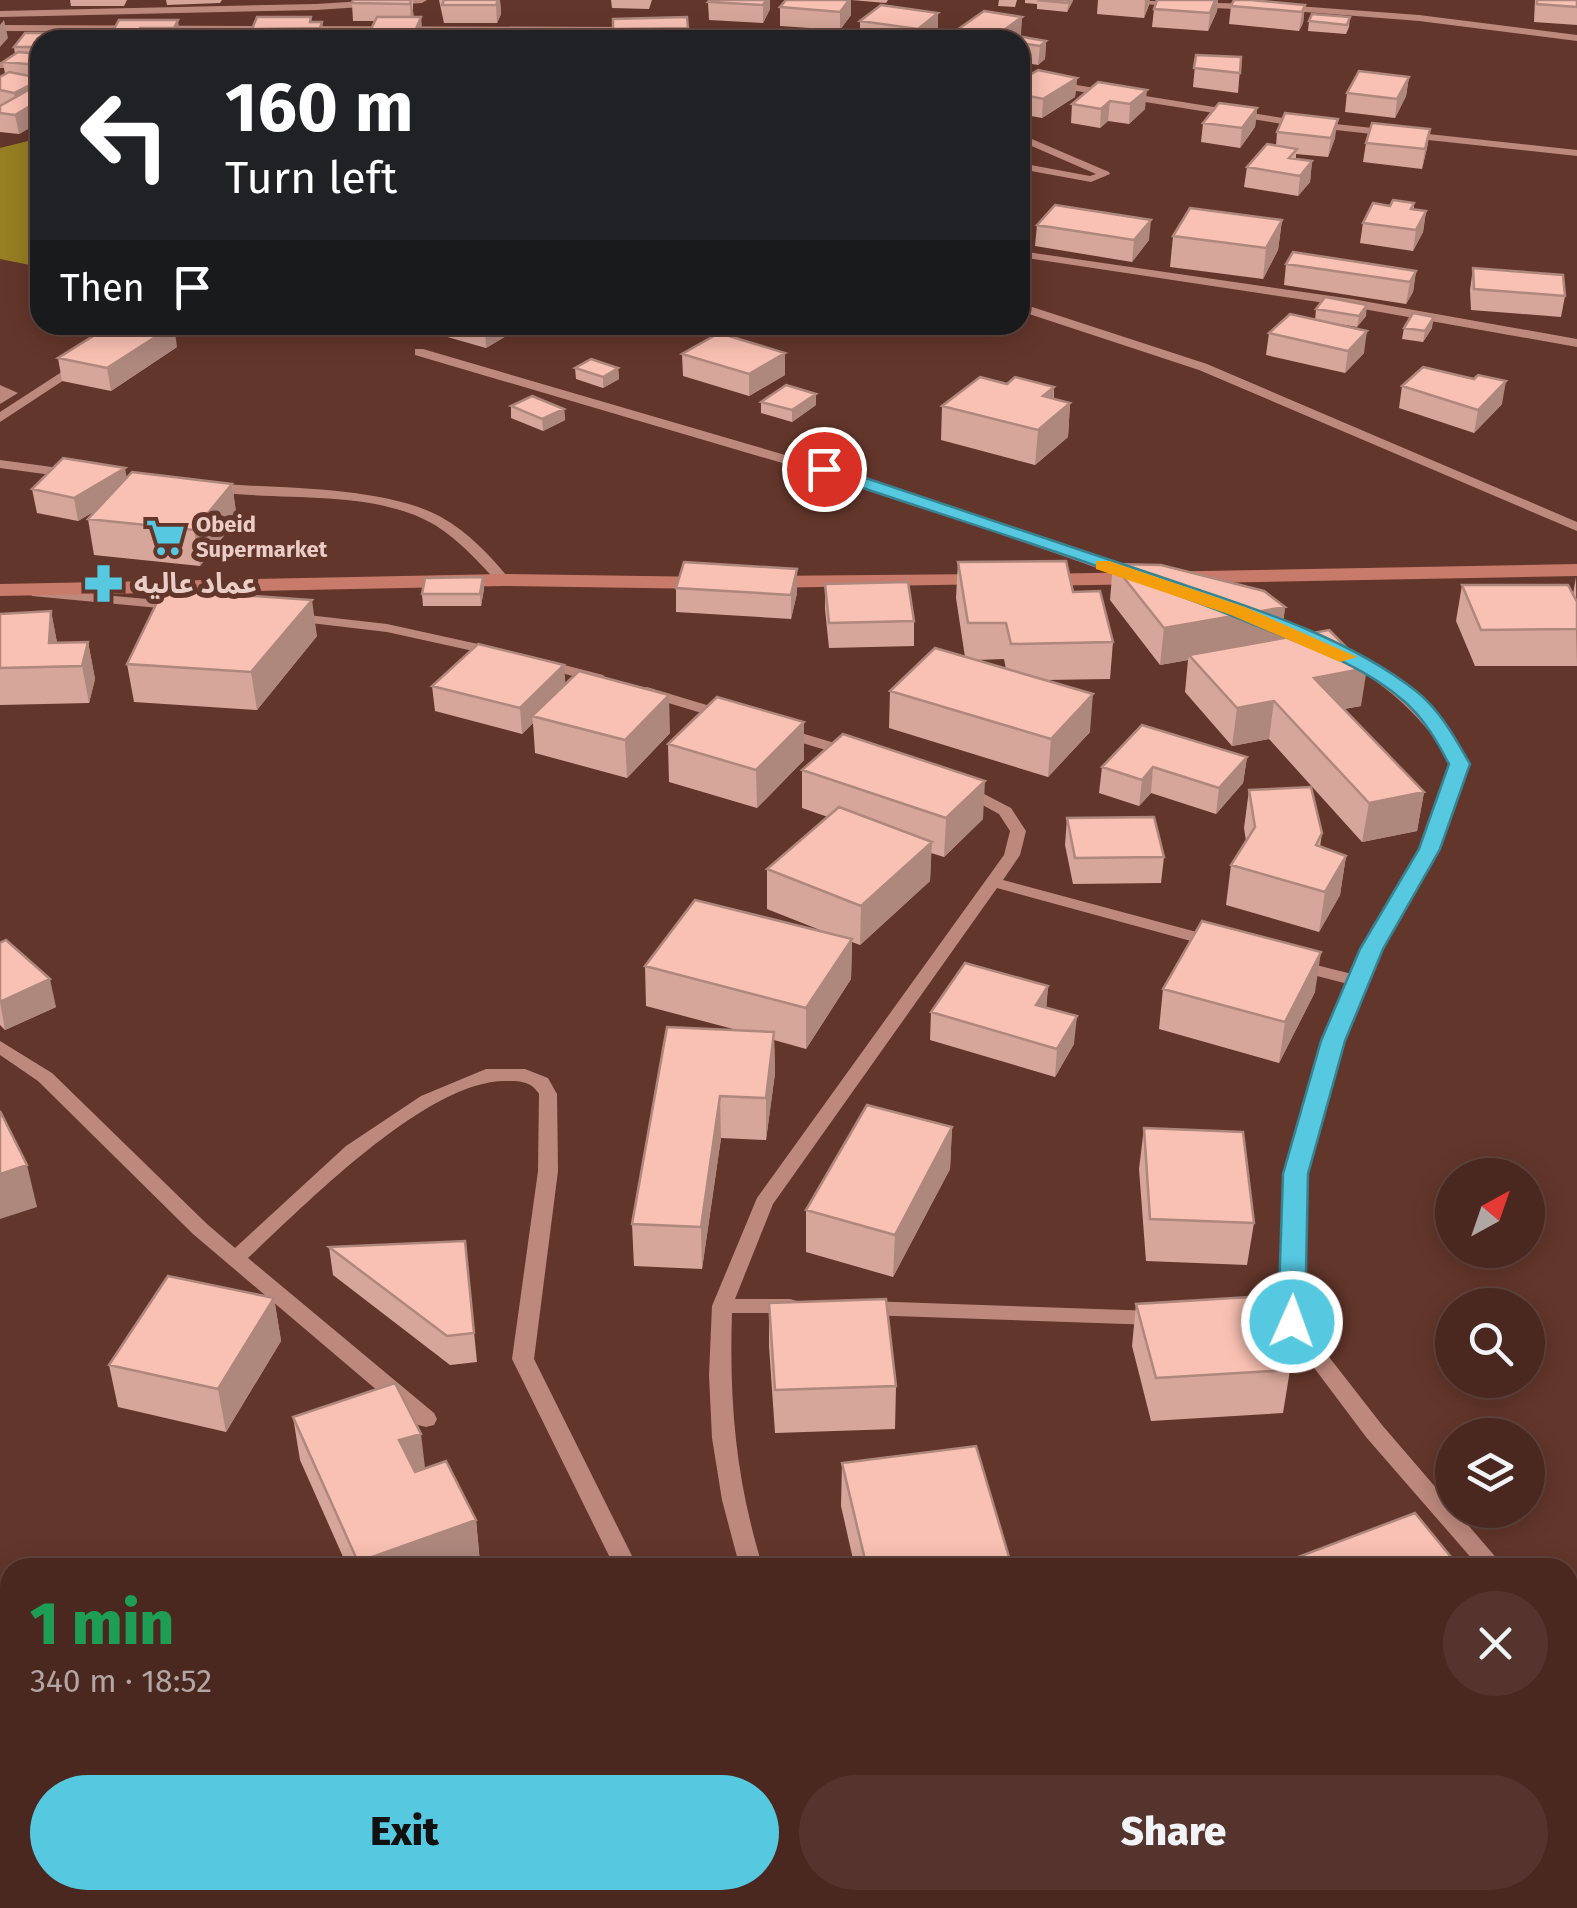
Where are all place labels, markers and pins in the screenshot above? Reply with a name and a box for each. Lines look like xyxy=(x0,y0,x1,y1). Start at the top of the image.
pin xyxy=(782,427,867,512)
place label: Obeid Supermarket xyxy=(196,511,328,563)
supermarket icon: Obeid Supermarket xyxy=(145,516,187,558)
pharmacy icon: عماد عاليه xyxy=(83,562,125,604)
place label: عماد عاليه xyxy=(134,567,257,600)

